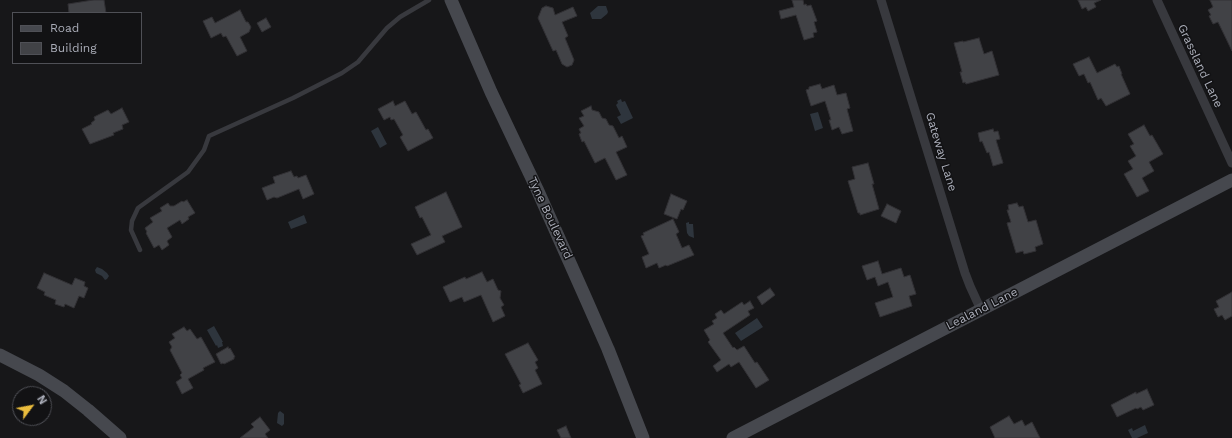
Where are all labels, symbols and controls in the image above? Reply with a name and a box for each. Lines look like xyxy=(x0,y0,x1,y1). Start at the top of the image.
legend xyxy=(12,12,142,64)
text: Road xyxy=(50,21,79,35)
street label: Grassland Lane xyxy=(1174,22,1226,110)
text: Building xyxy=(50,41,97,55)
street label: Gateway Lane xyxy=(922,111,960,193)
street label: Tyne Boulevard xyxy=(525,175,575,261)
street label: Lealand Lane xyxy=(944,285,1020,333)
north arrow xyxy=(12,386,52,426)
text: N xyxy=(34,393,49,407)

